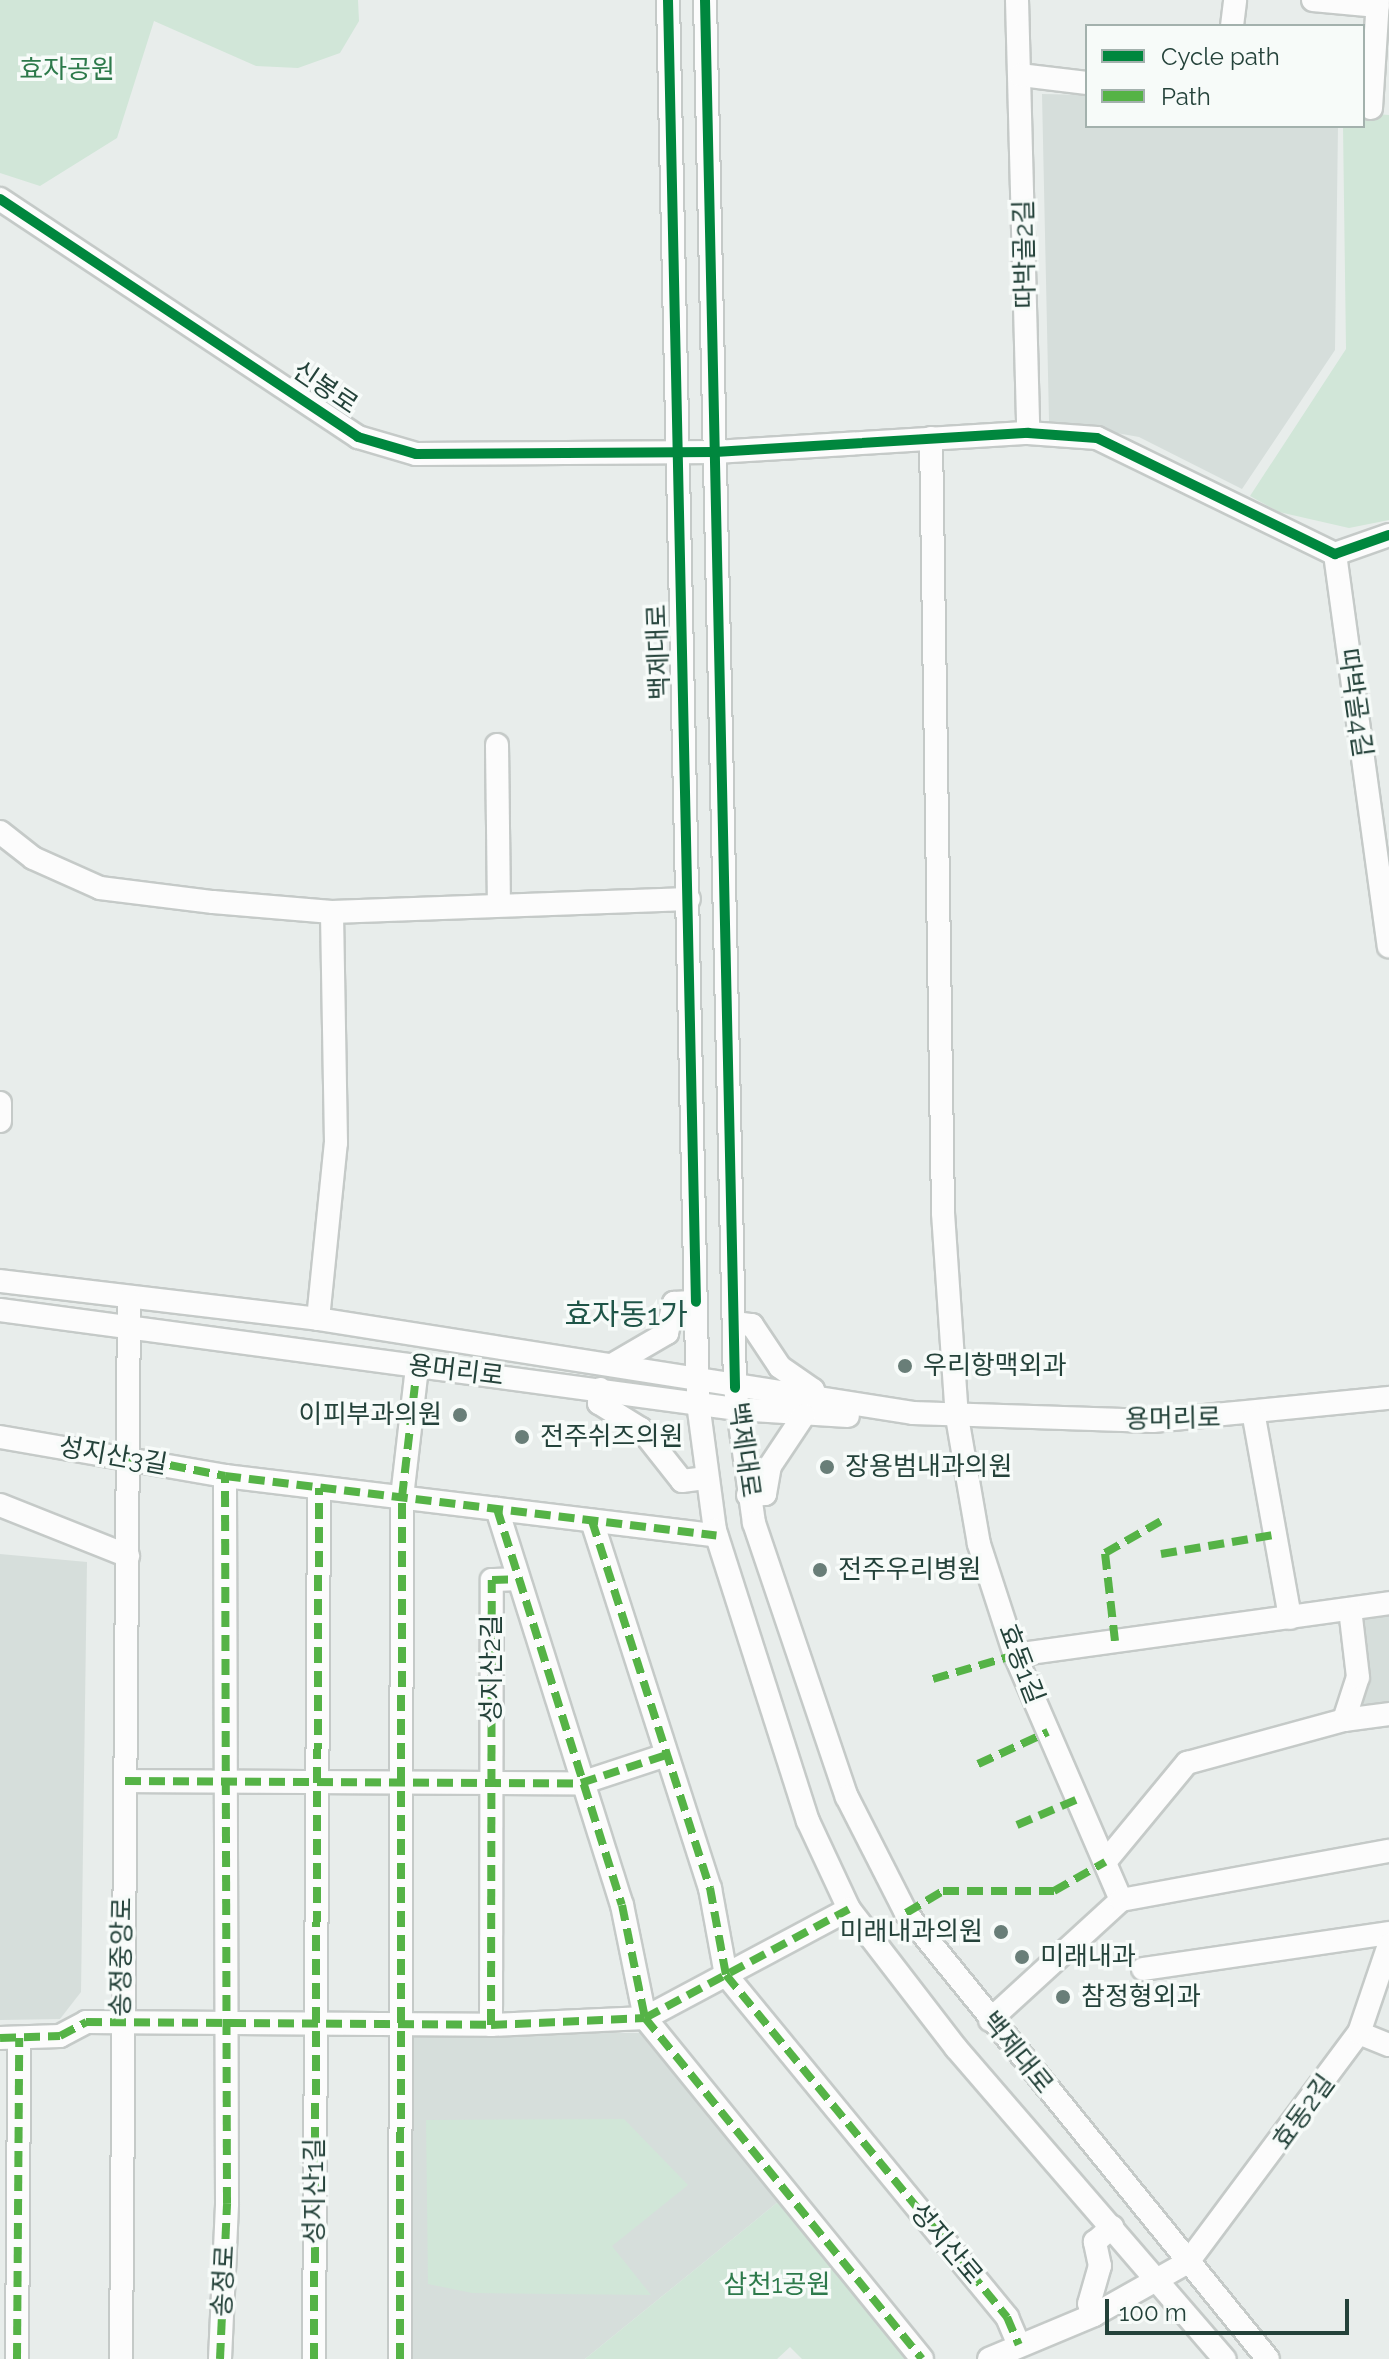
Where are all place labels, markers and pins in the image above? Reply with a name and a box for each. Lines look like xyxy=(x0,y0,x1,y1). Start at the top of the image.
place label: 우리항맥외과 xyxy=(923,1350,1067,1382)
marker: 우리항맥외과 xyxy=(894,1355,916,1377)
place label: 이피부과의원 xyxy=(298,1399,442,1431)
marker: 이피부과의원 xyxy=(449,1404,471,1426)
place label: 전주쉬즈의원 xyxy=(540,1421,684,1453)
marker: 전주쉬즈의원 xyxy=(511,1426,533,1448)
place label: 장용범내과의원 xyxy=(845,1451,1012,1483)
marker: 장용범내과의원 xyxy=(816,1456,838,1478)
place label: 전주우리병원 xyxy=(838,1554,982,1586)
marker: 전주우리병원 xyxy=(809,1559,831,1581)
place label: 미래내과의원 xyxy=(839,1916,983,1948)
marker: 미래내과의원 xyxy=(990,1921,1012,1943)
place label: 미래내과 xyxy=(1040,1941,1136,1973)
marker: 미래내과 xyxy=(1011,1946,1033,1968)
place label: 참정형외과 xyxy=(1081,1981,1201,2013)
marker: 참정형외과 xyxy=(1052,1986,1074,2008)

